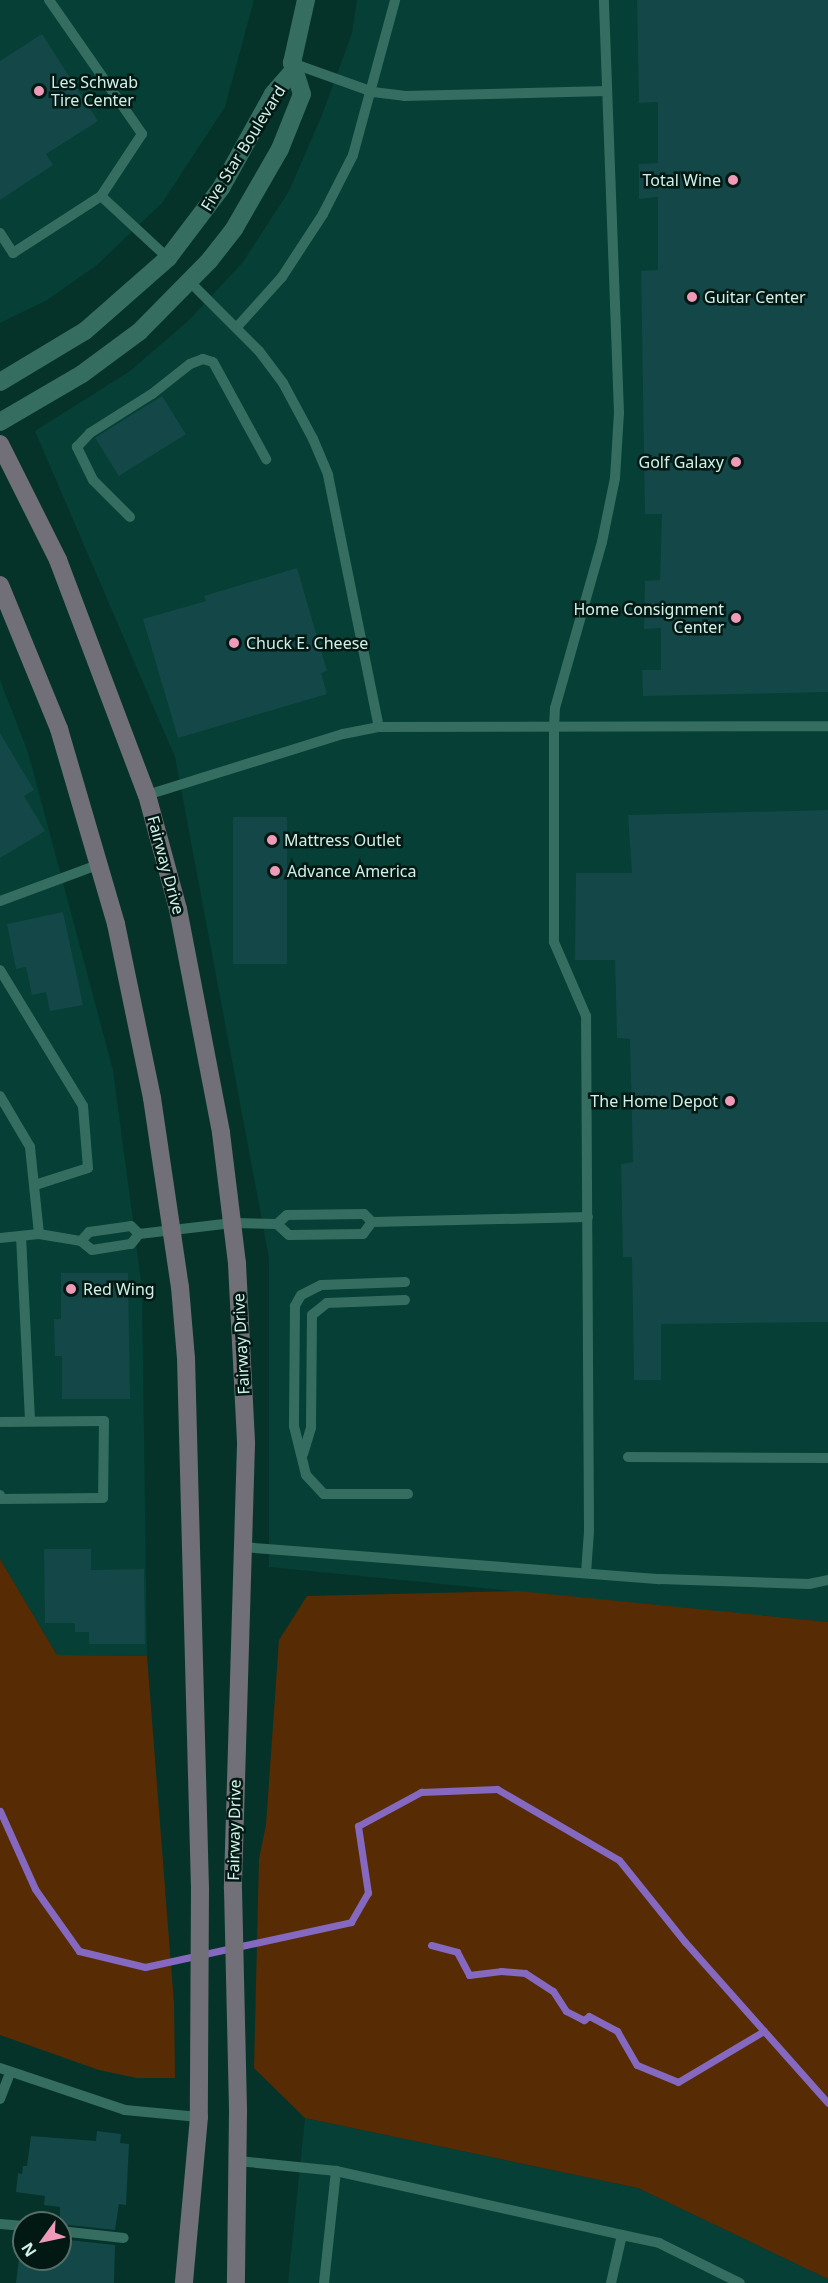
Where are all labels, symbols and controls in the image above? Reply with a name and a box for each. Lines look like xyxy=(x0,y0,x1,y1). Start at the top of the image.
place label: Les Schwab Tire Center xyxy=(51,72,138,110)
street label: Five Star Boulevard xyxy=(197,82,289,214)
marker: Les Schwab Tire Center xyxy=(32,84,46,98)
place label: Total Wine xyxy=(643,170,721,190)
marker: Total Wine xyxy=(726,173,740,187)
place label: Guitar Center xyxy=(704,287,806,307)
marker: Guitar Center xyxy=(685,290,699,304)
place label: Golf Galaxy xyxy=(639,452,724,472)
marker: Golf Galaxy xyxy=(729,455,743,469)
place label: Home Consignment Center xyxy=(573,599,724,637)
marker: Home Consignment Center xyxy=(729,611,743,625)
place label: Chuck E. Cheese xyxy=(246,633,368,653)
marker: Chuck E. Cheese xyxy=(227,636,241,650)
street label: Fairway Drive xyxy=(144,814,188,916)
place label: Mattress Outlet xyxy=(284,830,401,850)
marker: Mattress Outlet xyxy=(265,833,279,847)
place label: Advance America xyxy=(287,861,417,881)
marker: Advance America xyxy=(268,864,282,878)
place label: The Home Depot xyxy=(590,1091,718,1111)
marker: The Home Depot xyxy=(723,1094,737,1108)
place label: Red Wing xyxy=(83,1279,155,1299)
marker: Red Wing xyxy=(64,1282,78,1296)
street label: Fairway Drive xyxy=(229,1293,253,1395)
street label: Fairway Drive xyxy=(224,1779,244,1881)
north arrow xyxy=(12,2211,72,2271)
text: N xyxy=(16,2238,41,2261)

